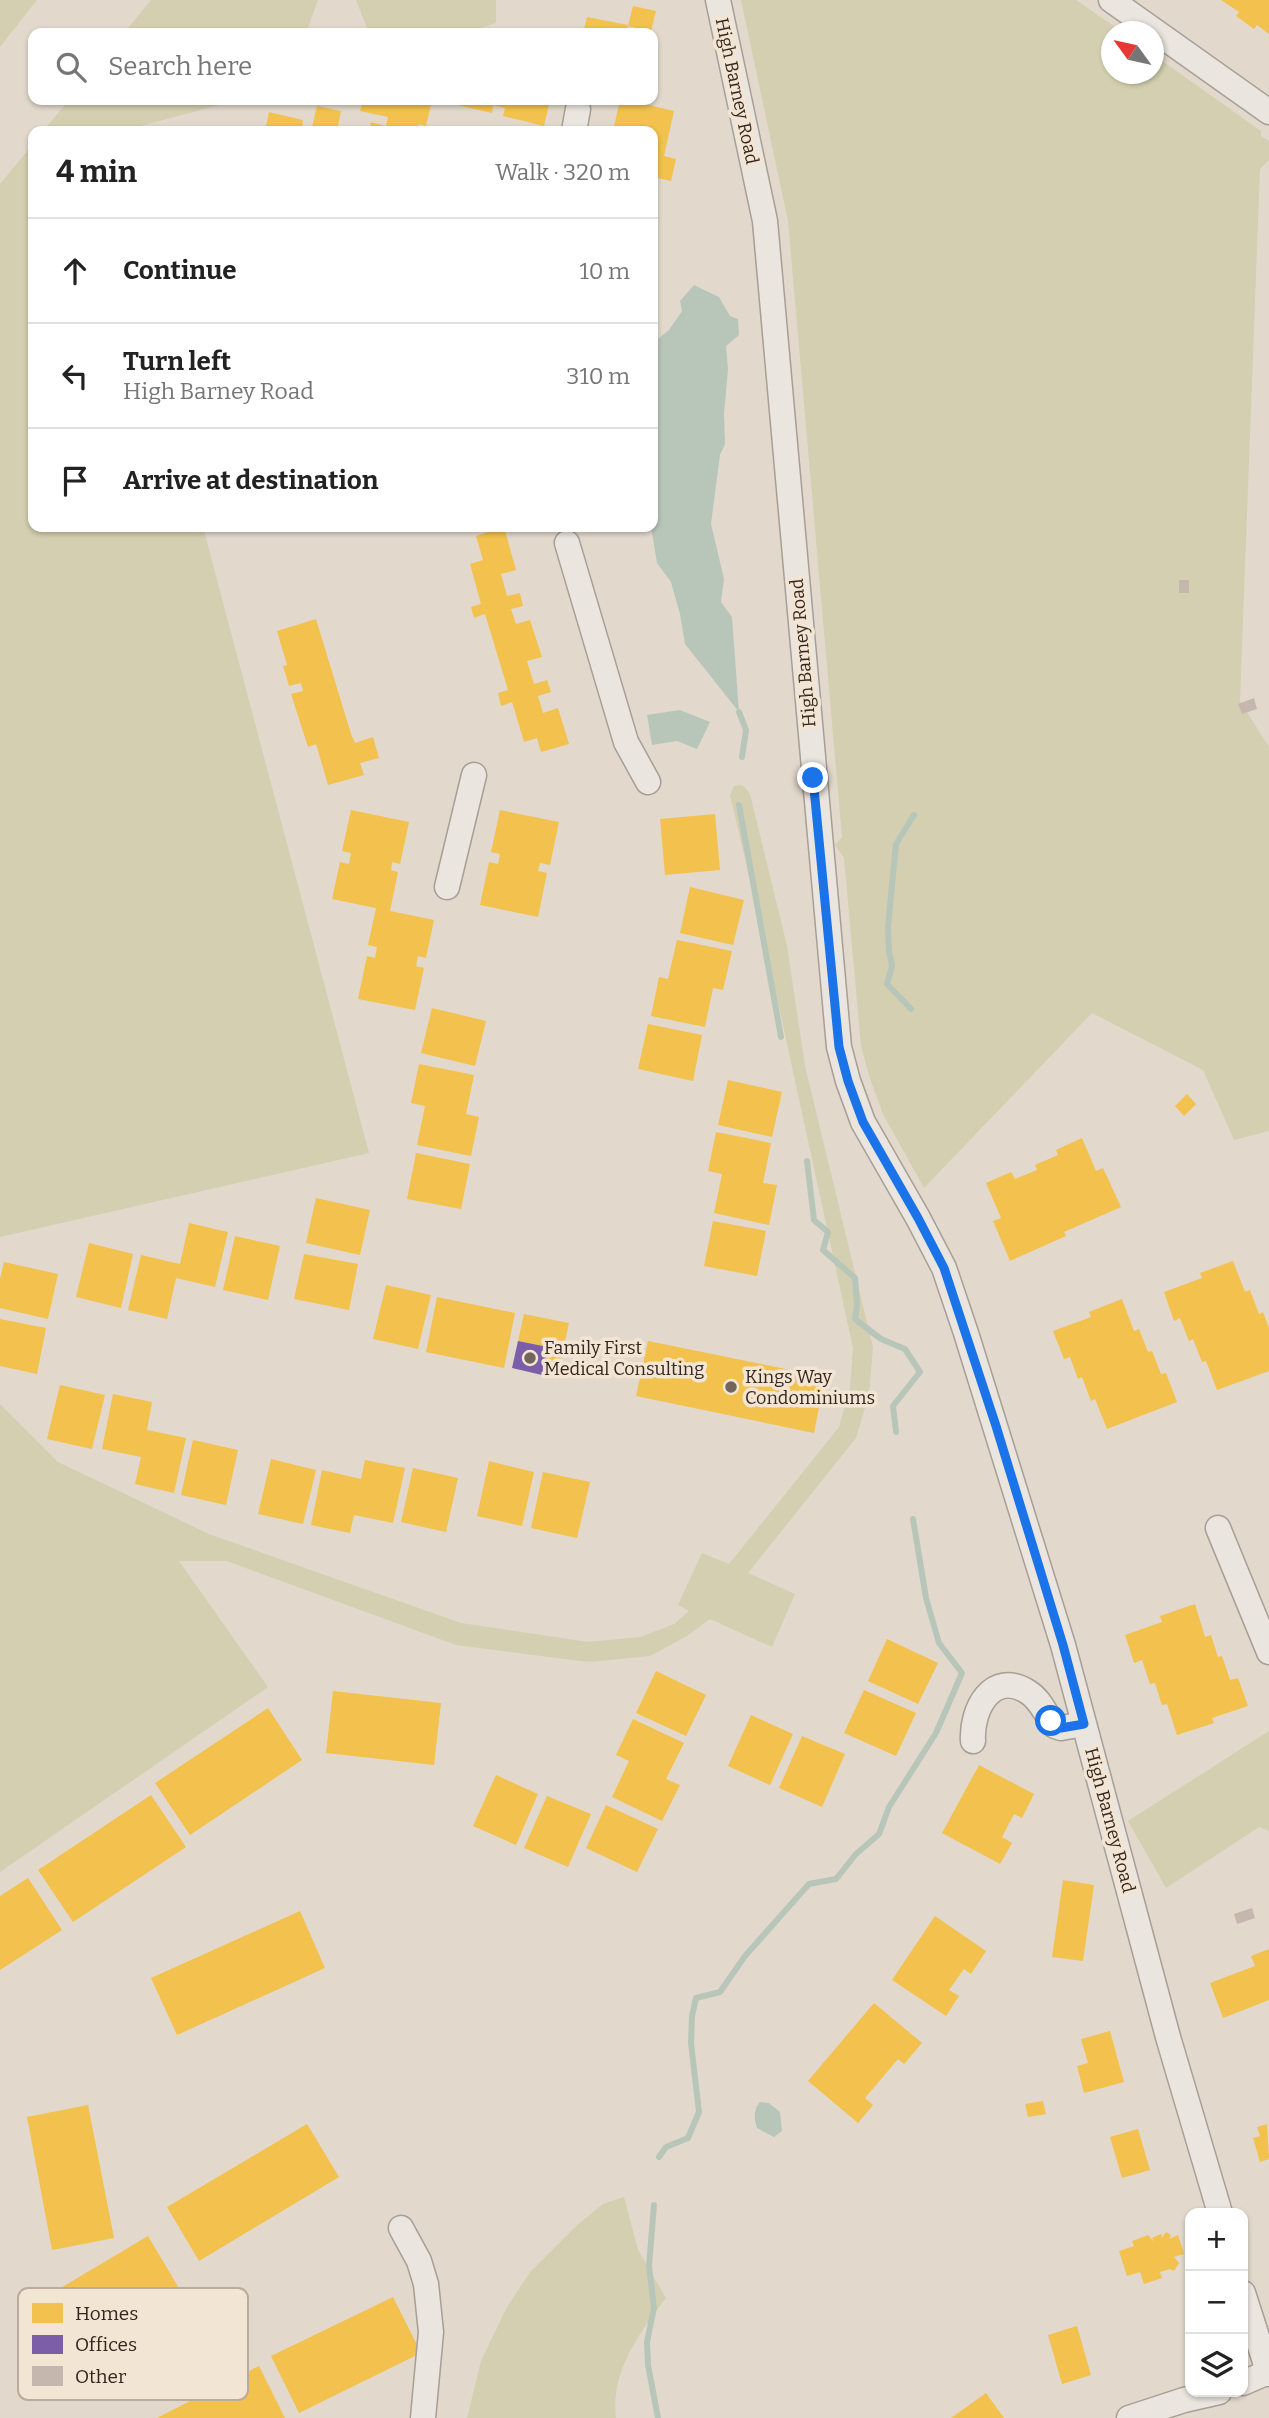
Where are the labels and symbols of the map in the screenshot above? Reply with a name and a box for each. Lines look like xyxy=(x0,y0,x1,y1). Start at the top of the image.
street label: High Barney Road xyxy=(711,16,763,167)
north arrow xyxy=(1101,21,1164,84)
street label: High Barney Road xyxy=(786,577,820,728)
route end xyxy=(797,762,828,793)
place label: Family First Medical Consulting xyxy=(544,1337,704,1380)
marker: Family First Medical Consulting xyxy=(522,1350,538,1366)
place label: Kings Way Condominiums xyxy=(745,1366,875,1409)
marker: Kings Way Condominiums xyxy=(723,1379,739,1395)
route start xyxy=(1035,1705,1066,1736)
street label: High Barney Road xyxy=(1080,1745,1140,1895)
legend xyxy=(18,2288,248,2400)
text: Homes xyxy=(75,2302,138,2325)
text: Offices xyxy=(75,2333,137,2356)
text: Other xyxy=(75,2365,127,2388)

